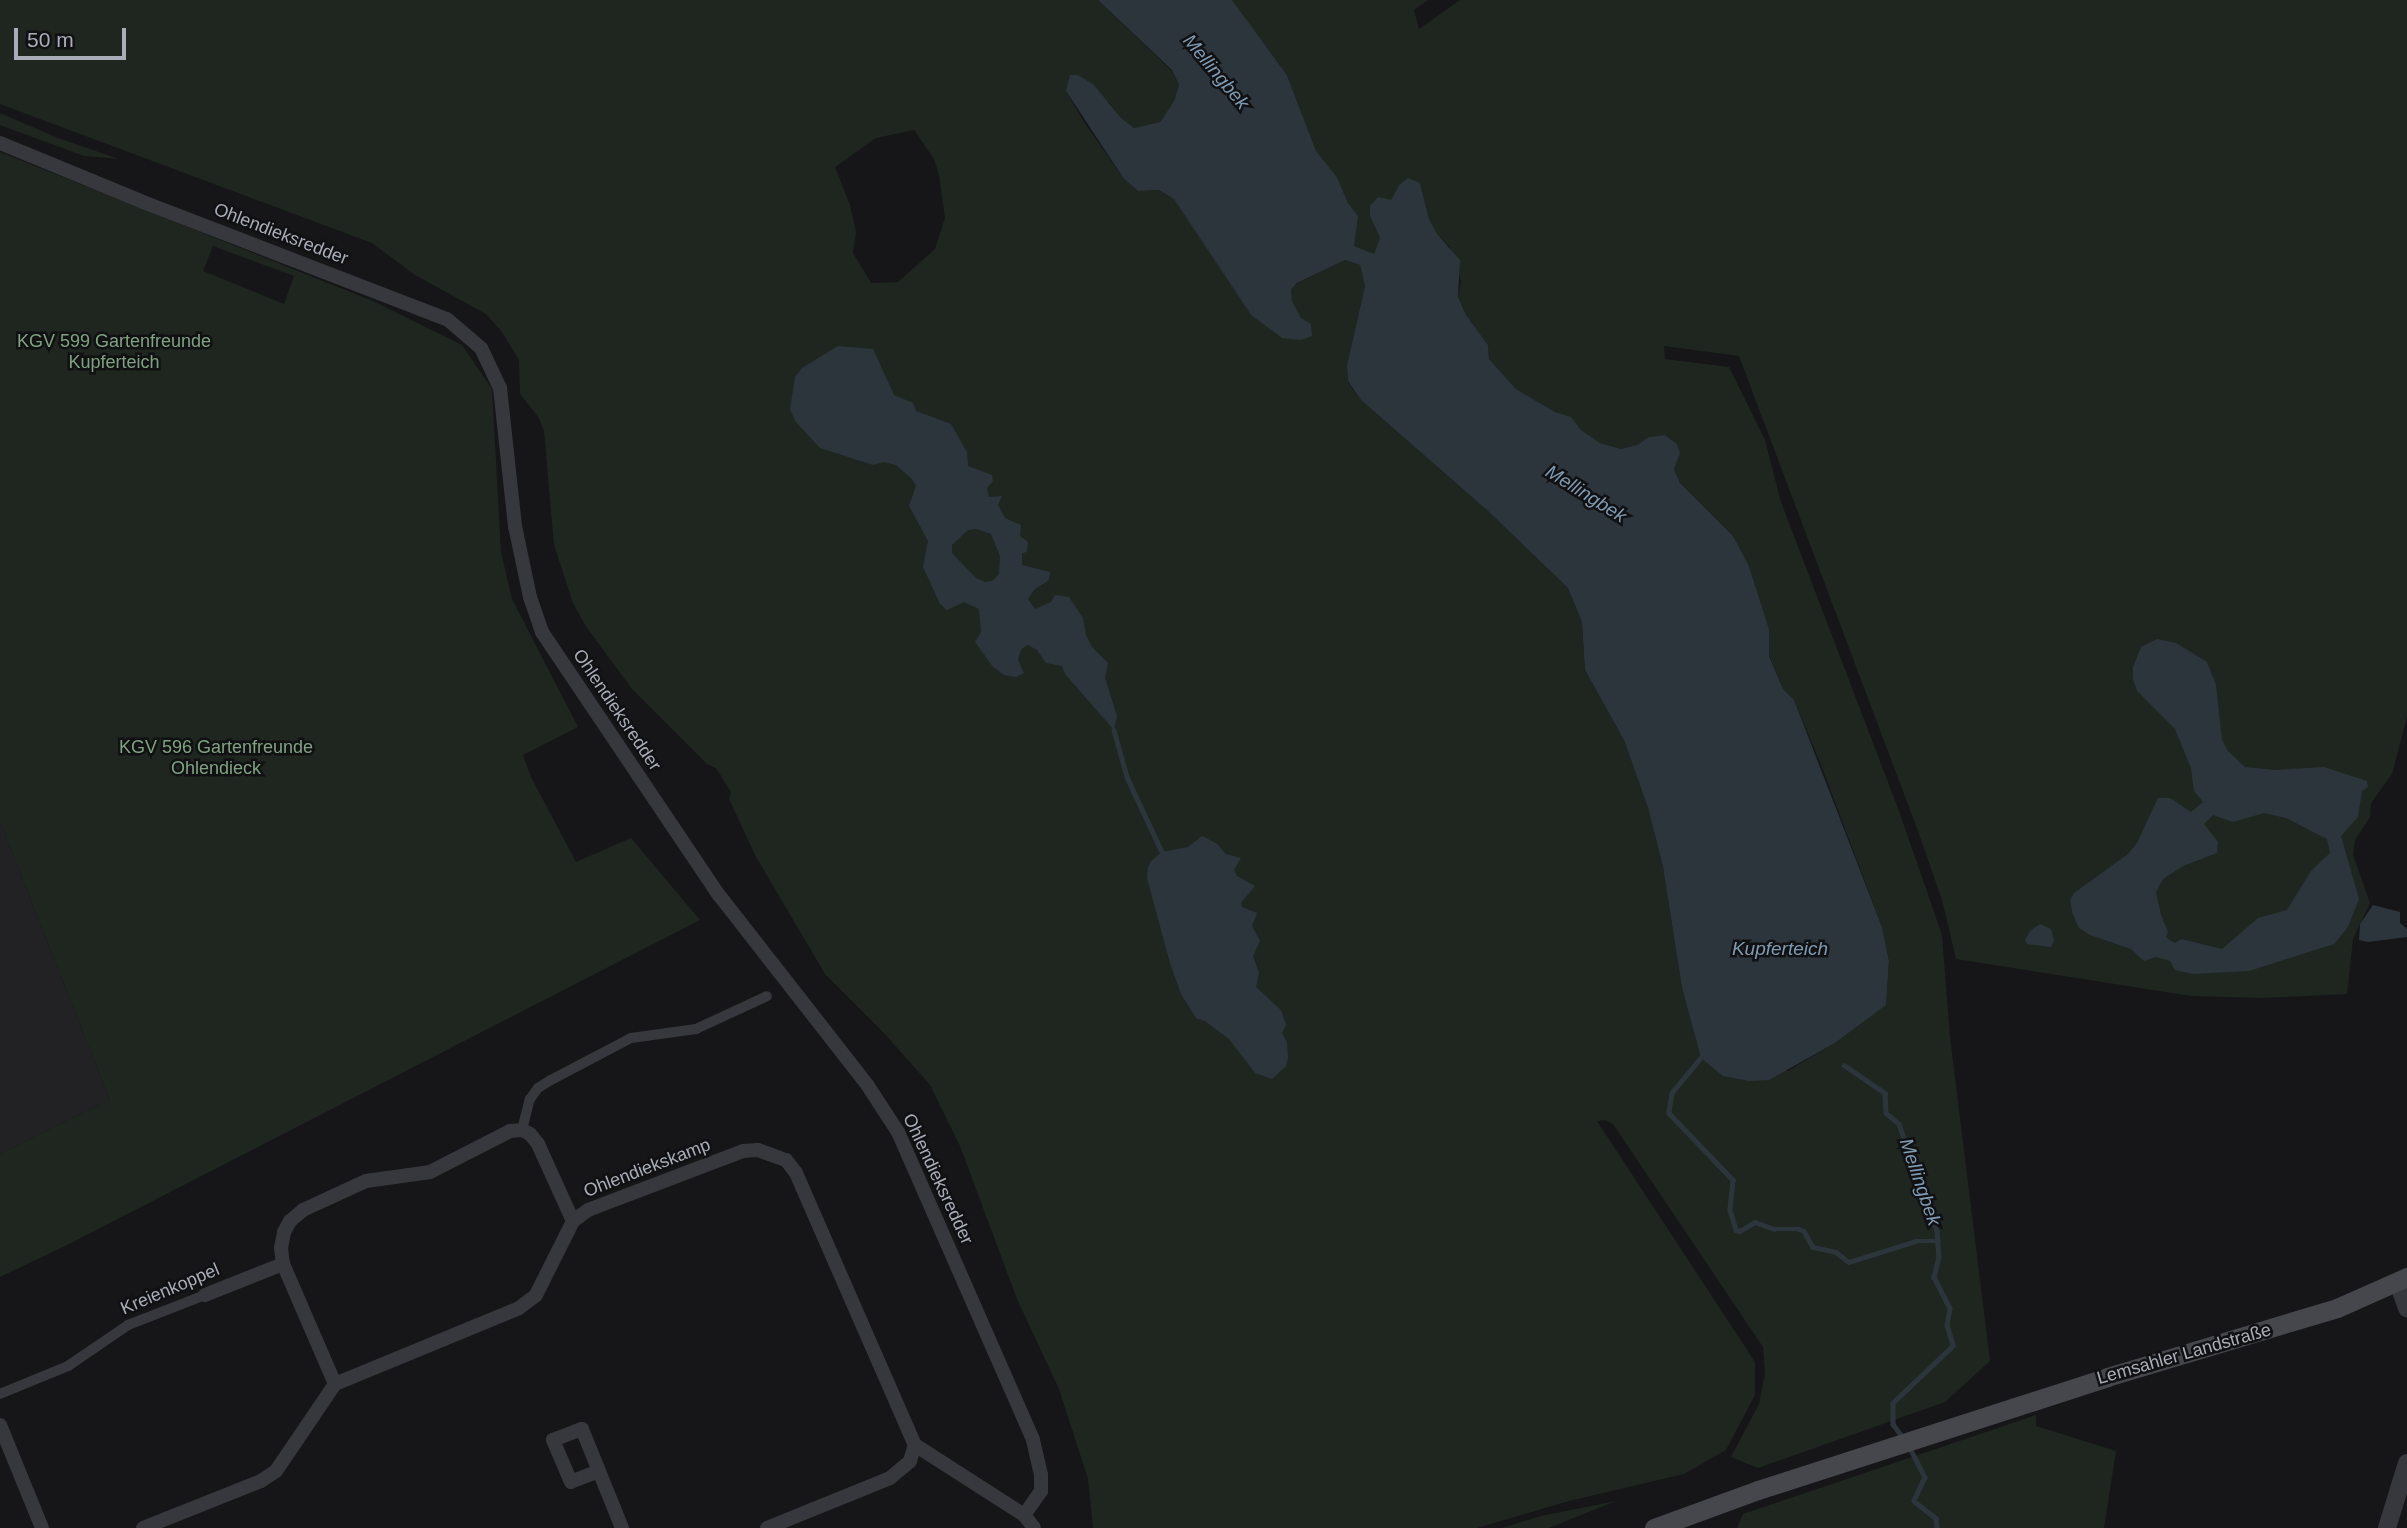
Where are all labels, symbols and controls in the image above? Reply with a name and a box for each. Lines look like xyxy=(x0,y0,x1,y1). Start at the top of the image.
scale bar xyxy=(18,14,130,58)
text: 50 m xyxy=(27,28,74,51)
water label: Mellingbek xyxy=(1178,30,1254,114)
street label: Ohlendieksredder xyxy=(211,198,351,270)
park label: KGV 599 Gartenfreunde Kupferteich xyxy=(17,331,211,374)
water label: Mellingbek xyxy=(1541,460,1631,528)
street label: Ohlendieksredder xyxy=(568,645,666,775)
park label: KGV 596 Gartenfreunde Ohlendieck xyxy=(119,737,313,780)
water label: Kupferteich xyxy=(1732,938,1828,960)
street label: Ohlendieksredder xyxy=(898,1110,978,1248)
street label: Ohlendiekskamp xyxy=(581,1134,713,1202)
water label: Mellingbek xyxy=(1894,1135,1946,1229)
street label: Kreienkoppel xyxy=(117,1259,223,1319)
street label: Lemsahler Landstraße xyxy=(2094,1319,2274,1389)

